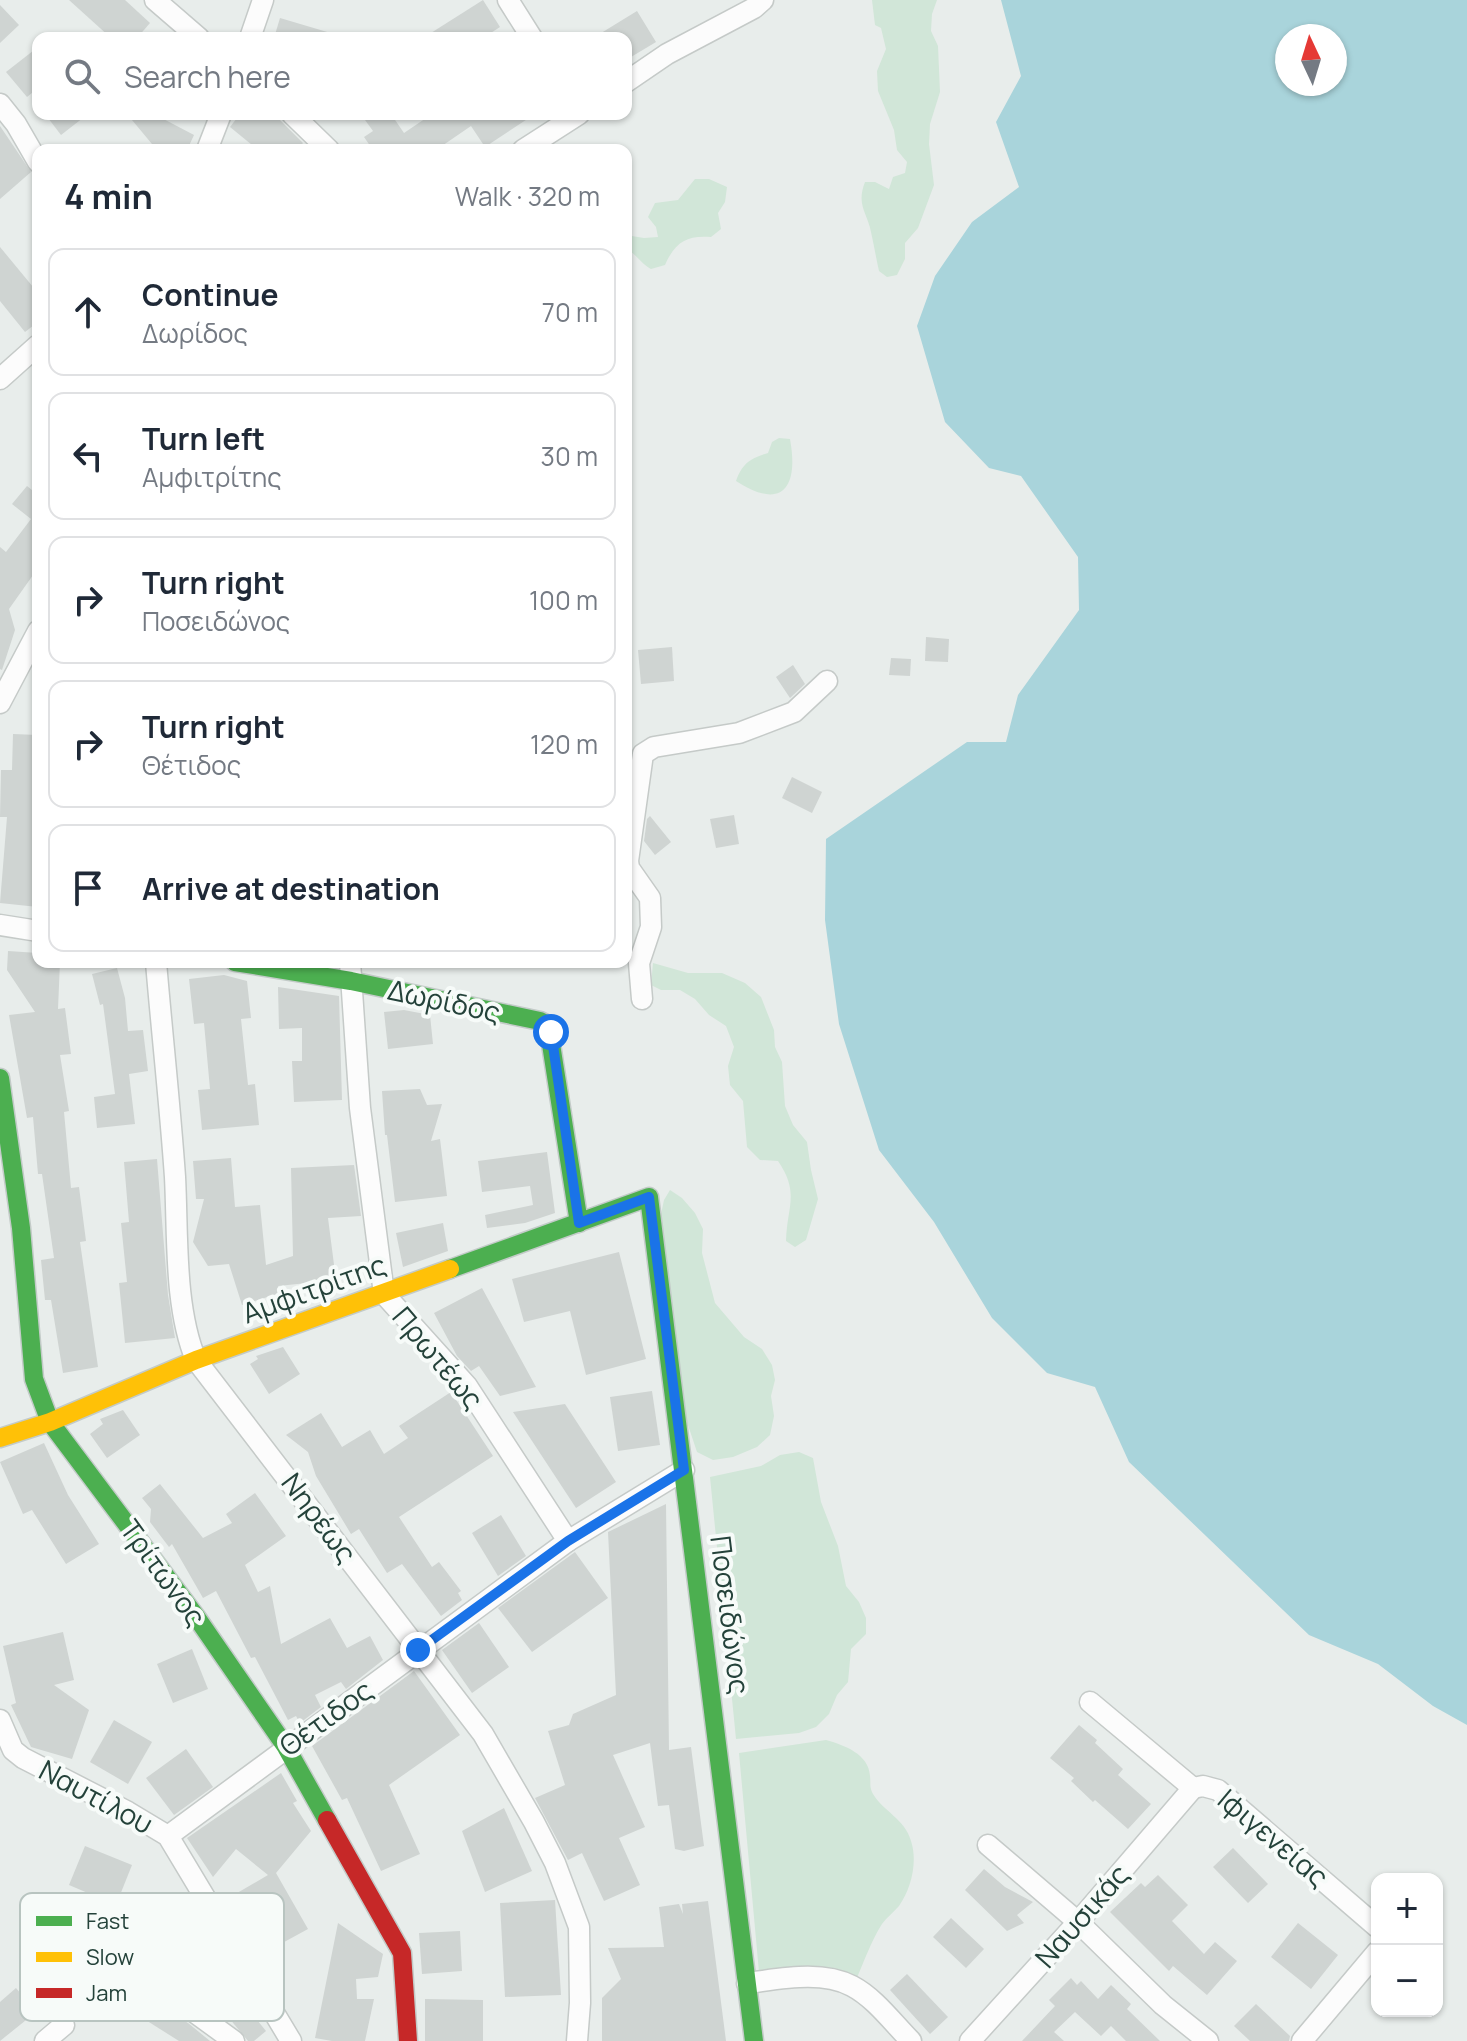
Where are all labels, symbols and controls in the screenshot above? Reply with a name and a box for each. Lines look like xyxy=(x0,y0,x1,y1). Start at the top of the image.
north arrow xyxy=(1275,24,1347,96)
search box xyxy=(32,32,632,120)
icon: search xyxy=(60,54,104,98)
text: Search here xyxy=(124,56,291,97)
text: 4 min xyxy=(64,173,153,219)
text: Walk · 320 m xyxy=(455,178,600,214)
text: Continue xyxy=(142,274,278,315)
icon: ahead xyxy=(66,290,110,334)
text: 70 m xyxy=(542,294,598,330)
text: Δωρίδος xyxy=(142,315,248,351)
text: Turn left xyxy=(142,418,265,459)
icon: left xyxy=(66,434,110,478)
text: 30 m xyxy=(541,438,598,474)
text: Αμφιτρίτης xyxy=(142,459,282,495)
text: Turn right xyxy=(142,562,285,603)
icon: right xyxy=(66,578,110,622)
text: 100 m xyxy=(529,582,598,618)
text: Ποσειδώνος xyxy=(142,603,290,639)
text: Turn right xyxy=(142,706,285,747)
icon: right xyxy=(66,722,110,766)
text: 120 m xyxy=(530,726,598,762)
text: Θέτιδος xyxy=(142,747,241,783)
icon: arrive xyxy=(66,866,110,910)
text: Arrive at destination xyxy=(142,868,440,909)
street label: Δωρίδος xyxy=(385,970,504,1030)
route start xyxy=(533,1014,569,1050)
street label: Αμφιτρίτης xyxy=(237,1245,391,1332)
street label: Πρωτέως xyxy=(385,1298,493,1417)
street label: Νηρέως xyxy=(274,1465,366,1570)
street label: Τρίτωνος xyxy=(112,1512,215,1633)
street label: Ποσειδώνος xyxy=(702,1533,760,1696)
route end xyxy=(400,1632,436,1668)
street label: Θέτιδος xyxy=(271,1670,380,1764)
street label: Ναυτίλου xyxy=(33,1750,160,1842)
street label: Ιφιγενείας xyxy=(1210,1780,1337,1895)
street label: Ναυσικάς xyxy=(1026,1856,1137,1975)
map controls xyxy=(1371,1873,1443,2017)
button: + xyxy=(1371,1873,1443,1945)
legend xyxy=(20,1893,284,2021)
text: Fast xyxy=(86,1906,129,1936)
text: Slow xyxy=(86,1942,134,1972)
button: − xyxy=(1371,1945,1443,2017)
text: Jam xyxy=(86,1978,127,2008)

